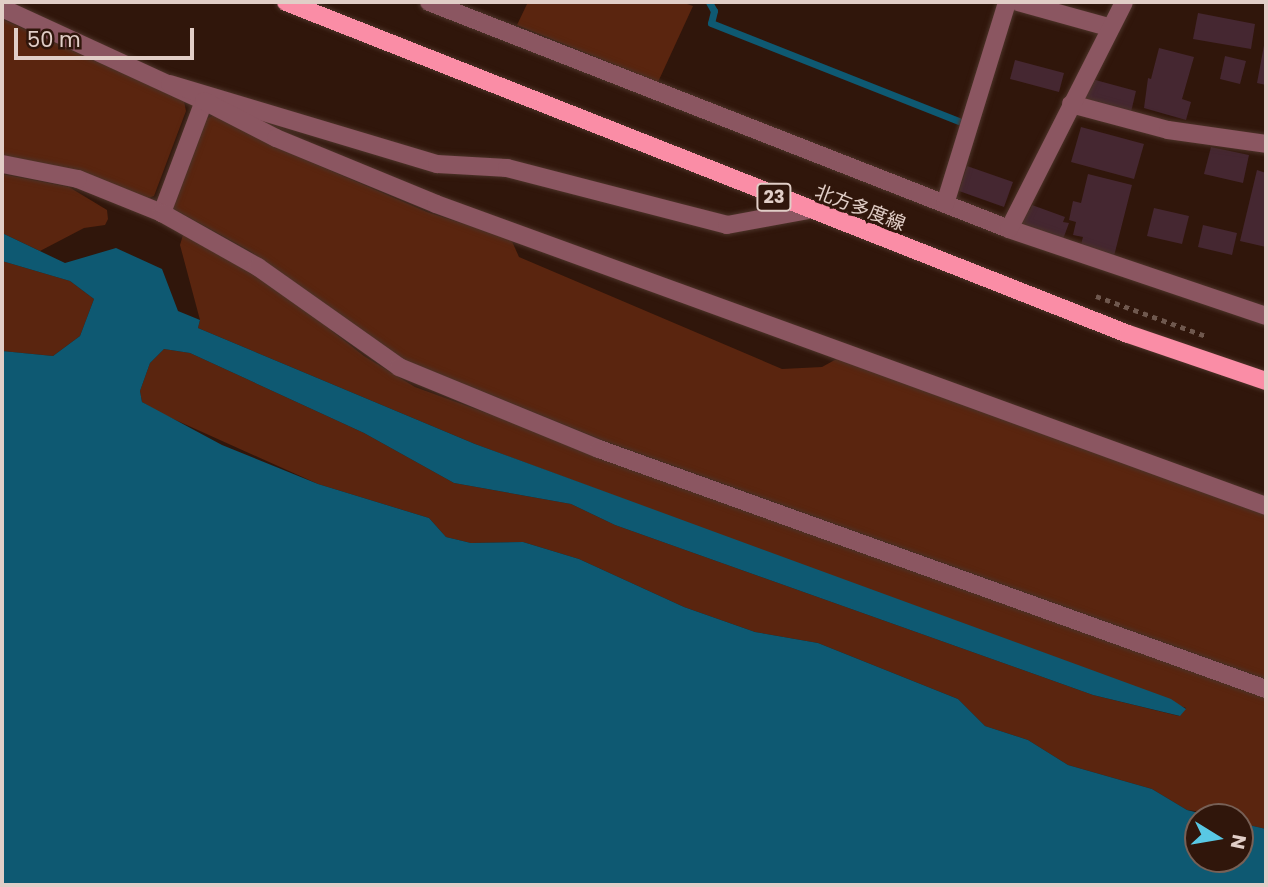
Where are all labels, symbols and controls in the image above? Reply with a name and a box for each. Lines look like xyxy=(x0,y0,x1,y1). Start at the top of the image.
scale bar xyxy=(18,14,198,58)
text: 50 m xyxy=(27,25,81,54)
street label: 北方多度線 xyxy=(812,180,908,236)
road number: 23 xyxy=(755,182,793,212)
north arrow xyxy=(1184,803,1254,873)
text: N xyxy=(1224,832,1253,851)

